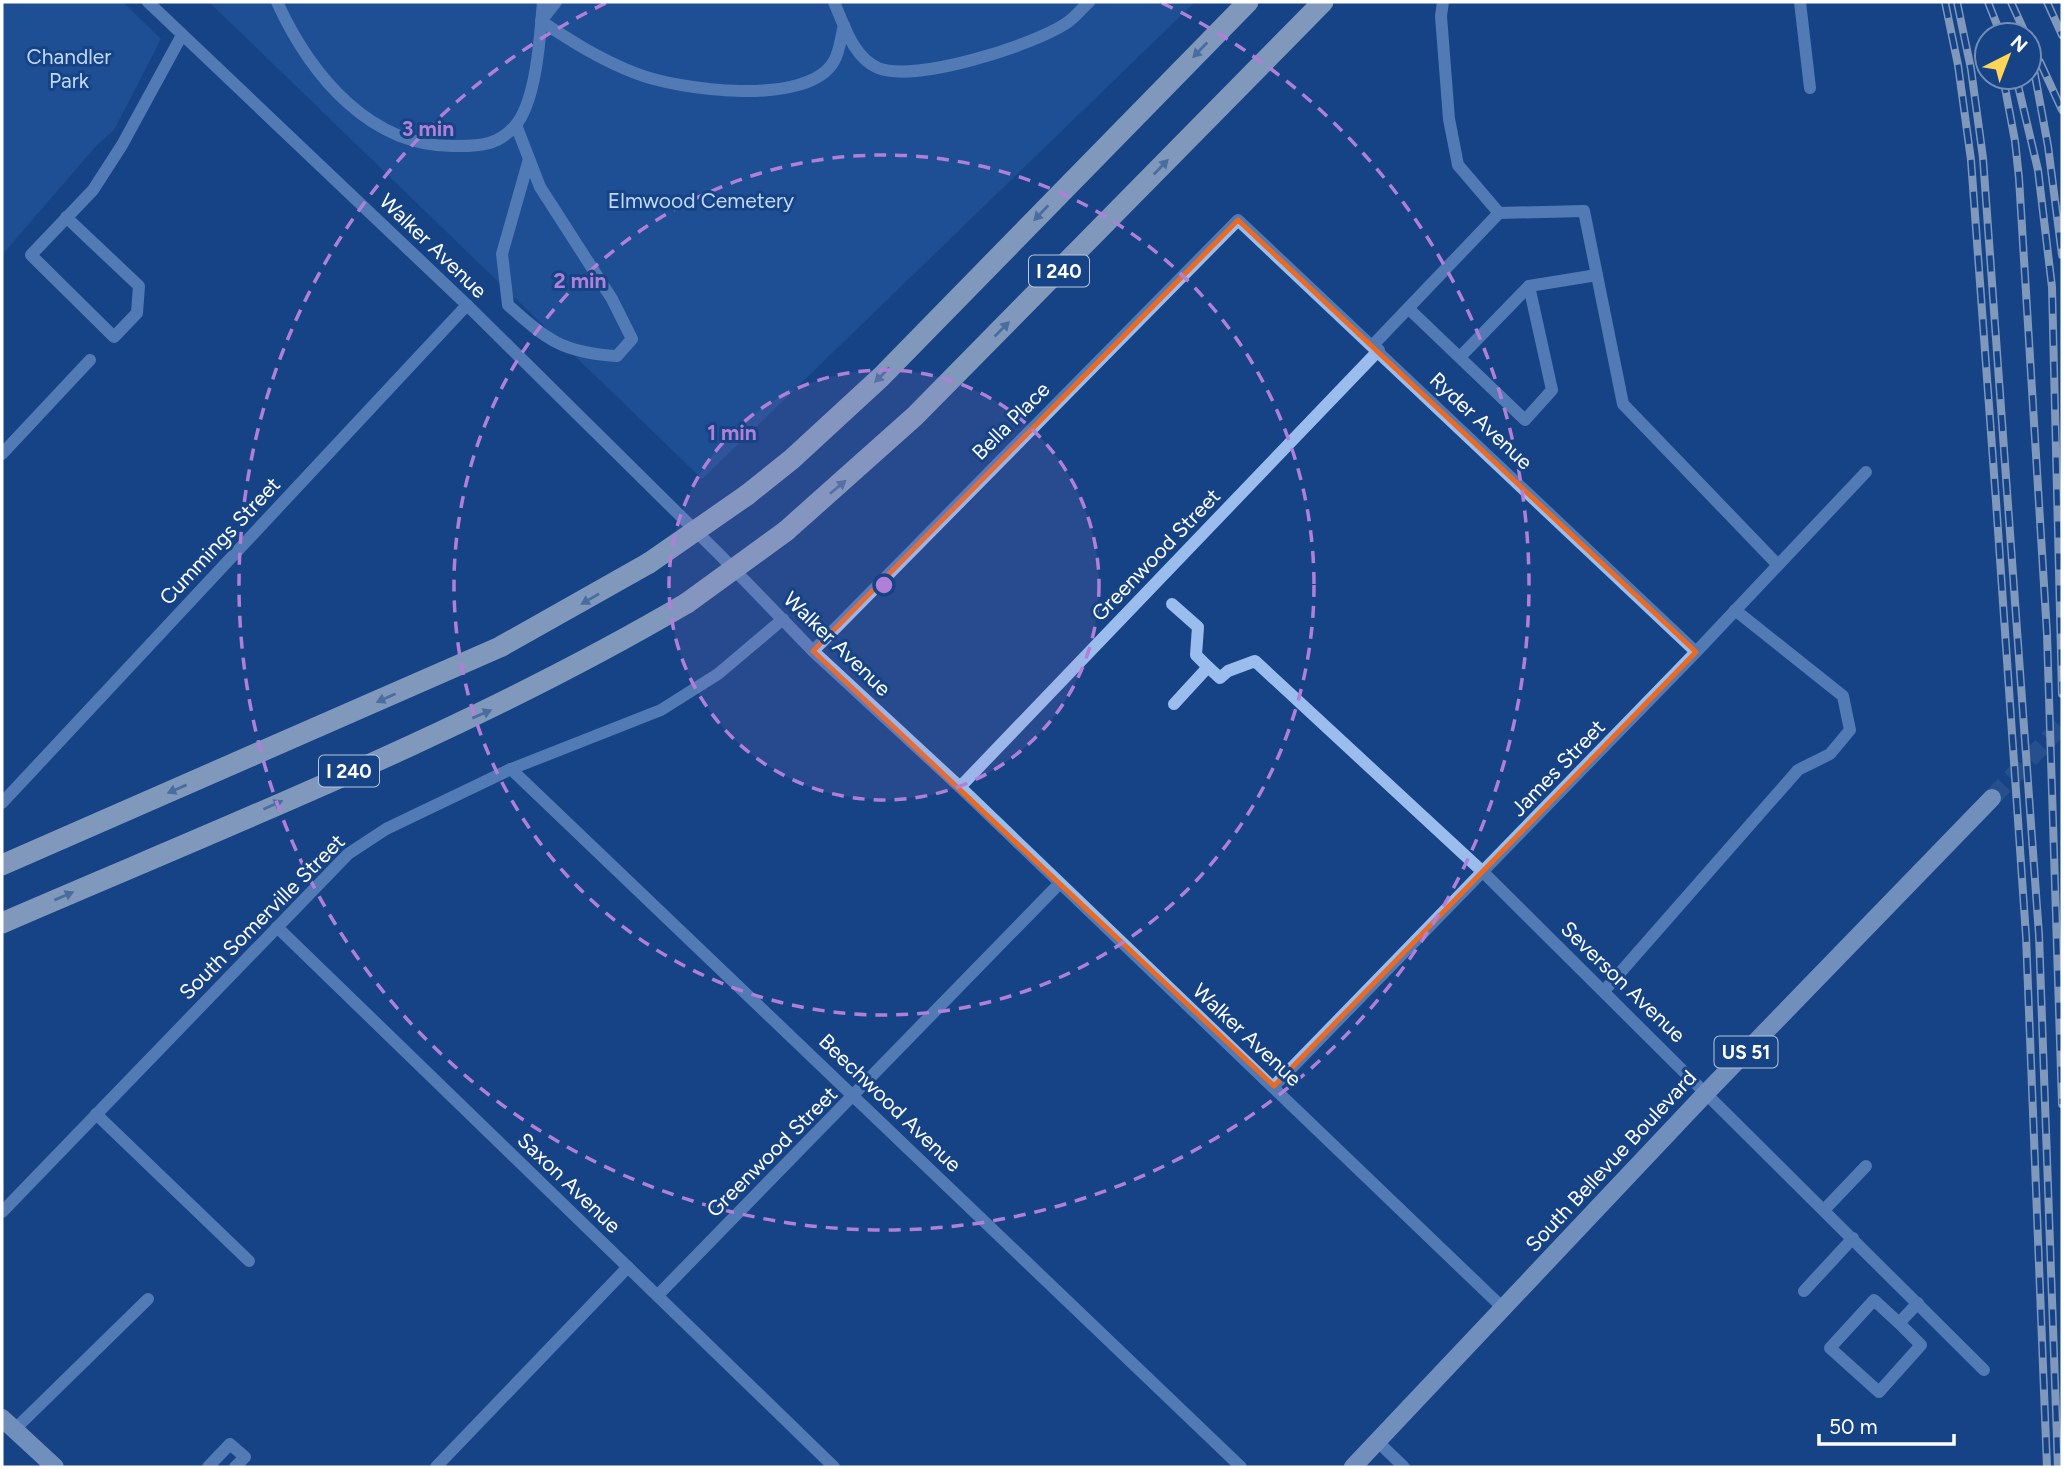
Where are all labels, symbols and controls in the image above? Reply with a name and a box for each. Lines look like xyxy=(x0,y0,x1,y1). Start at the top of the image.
north arrow xyxy=(1973,21,2043,91)
text: N xyxy=(2006,30,2032,57)
one-way arrow xyxy=(1192,42,1209,59)
park label: Chandler Park xyxy=(27,44,111,93)
text: 3 min xyxy=(402,116,454,141)
one-way arrow xyxy=(1153,159,1169,176)
street label: Walker Avenue xyxy=(375,188,492,303)
park label: Elmwood Cemetery xyxy=(608,188,794,213)
one-way arrow xyxy=(1034,204,1050,221)
road number: I 240 xyxy=(1029,256,1089,286)
text: 2 min xyxy=(554,268,606,293)
one-way arrow xyxy=(993,321,1010,338)
one-way arrow xyxy=(874,367,891,383)
street label: Ryder Avenue xyxy=(1425,367,1538,474)
street label: Bella Place xyxy=(967,377,1055,465)
text: 1 min xyxy=(707,420,757,445)
street label: Cummings Street xyxy=(154,472,285,610)
one-way arrow xyxy=(829,479,847,495)
street label: Greenwood Street xyxy=(1086,483,1225,626)
centre of rings xyxy=(872,573,896,597)
street label: Walker Avenue xyxy=(779,586,896,701)
one-way arrow xyxy=(581,593,600,605)
one-way arrow xyxy=(376,692,396,704)
one-way arrow xyxy=(471,708,492,719)
street label: James Street xyxy=(1505,714,1610,821)
road number: I 240 xyxy=(319,756,379,786)
one-way arrow xyxy=(167,784,188,795)
one-way arrow xyxy=(263,799,283,811)
street label: South Somerville Street xyxy=(174,829,350,1005)
one-way arrow xyxy=(54,890,75,901)
street label: Severson Avenue xyxy=(1556,916,1691,1047)
street label: Walker Avenue xyxy=(1188,978,1307,1091)
street label: Beechwood Avenue xyxy=(814,1028,967,1177)
road number: US 51 xyxy=(1714,1036,1778,1068)
street label: South Bellevue Boulevard xyxy=(1520,1065,1701,1257)
street label: Greenwood Street xyxy=(701,1081,842,1222)
street label: Saxon Avenue xyxy=(513,1127,626,1238)
scale bar xyxy=(1819,1402,1954,1446)
text: 50 m xyxy=(1829,1414,1878,1439)

